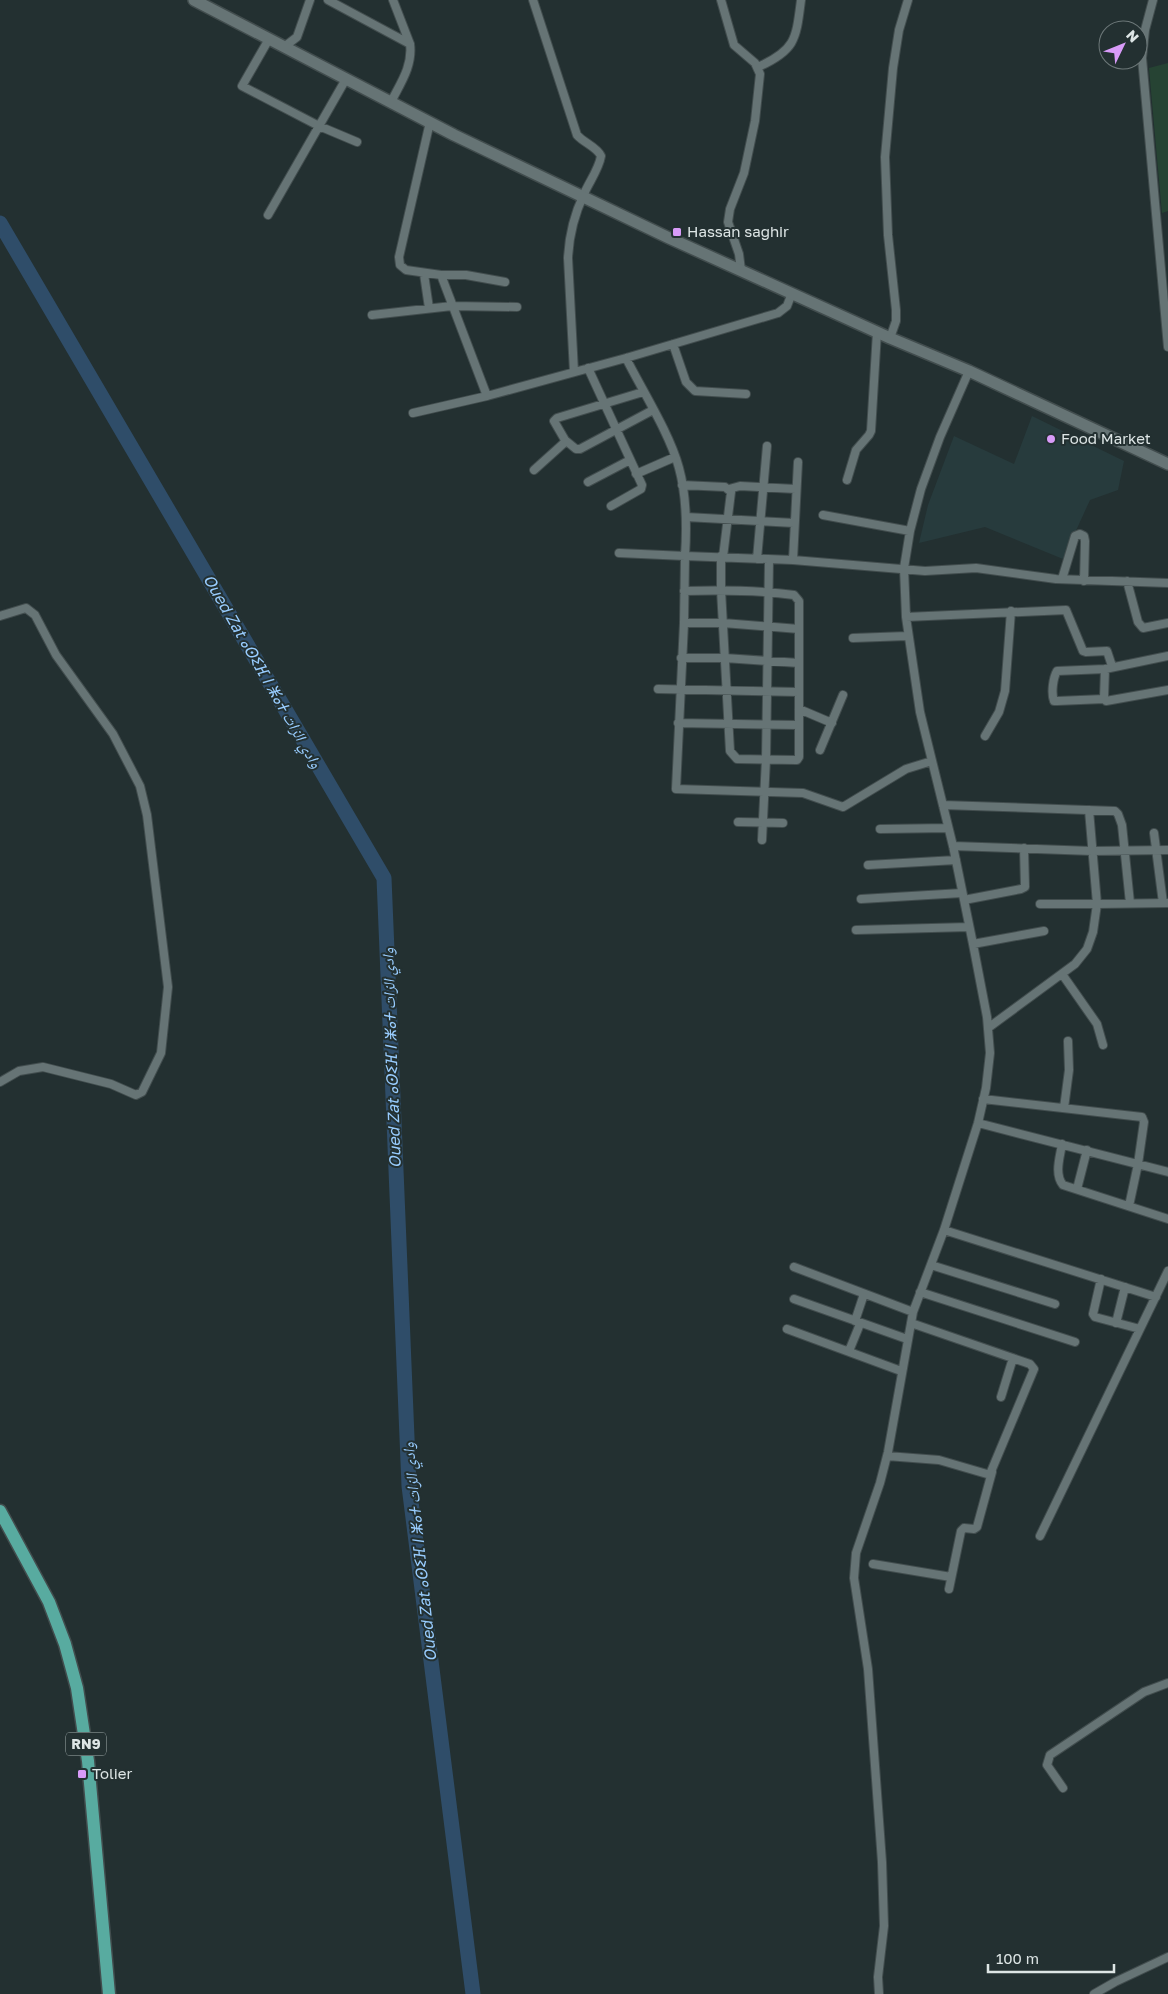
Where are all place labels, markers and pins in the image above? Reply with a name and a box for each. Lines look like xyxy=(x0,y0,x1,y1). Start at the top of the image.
place label: Hassan saghir xyxy=(687,222,789,240)
marker: Hassan saghir xyxy=(671,226,683,238)
place label: Food Market xyxy=(1061,429,1151,447)
marker: Food Market xyxy=(1045,433,1057,445)
place label: Tolier xyxy=(92,1764,132,1782)
marker: Tolier xyxy=(76,1768,88,1780)

